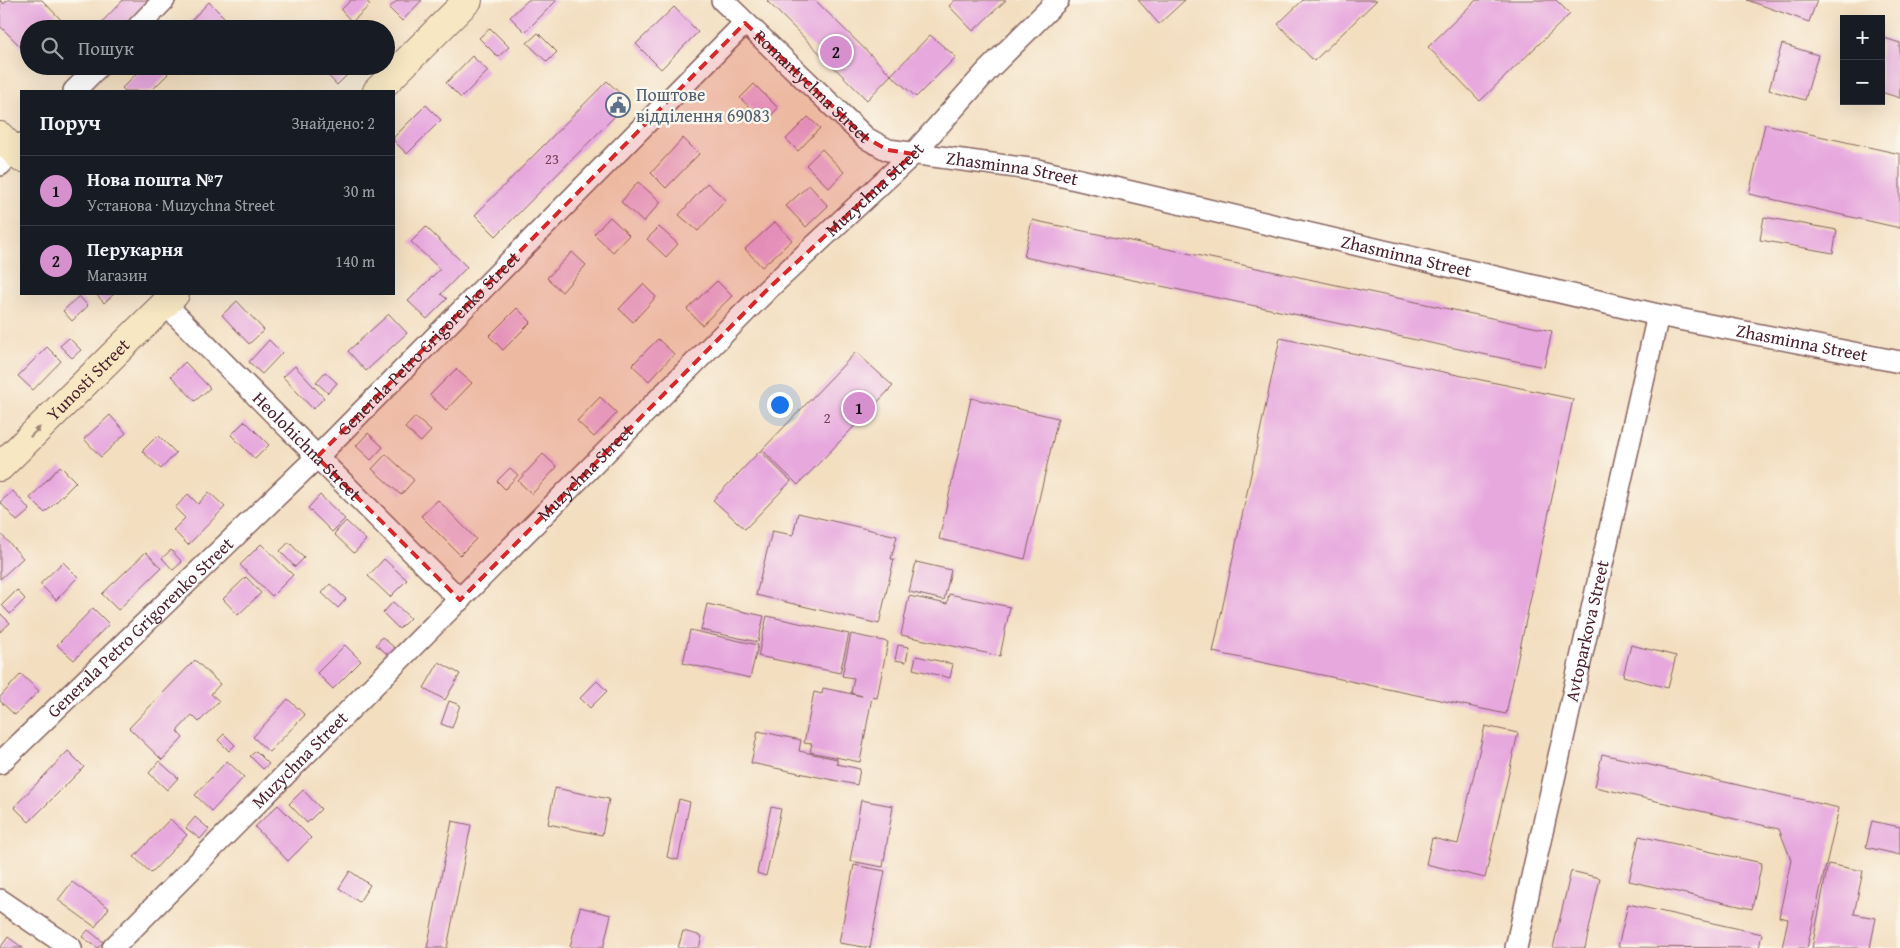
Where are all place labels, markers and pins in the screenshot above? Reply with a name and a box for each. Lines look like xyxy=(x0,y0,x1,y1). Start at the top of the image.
pin: 2 xyxy=(820,33,852,71)
place label: Поштове відділення 69083 xyxy=(636,81,770,129)
public building icon: Поштове відділення 69083 xyxy=(605,92,631,118)
pin: 1 xyxy=(843,389,875,427)

